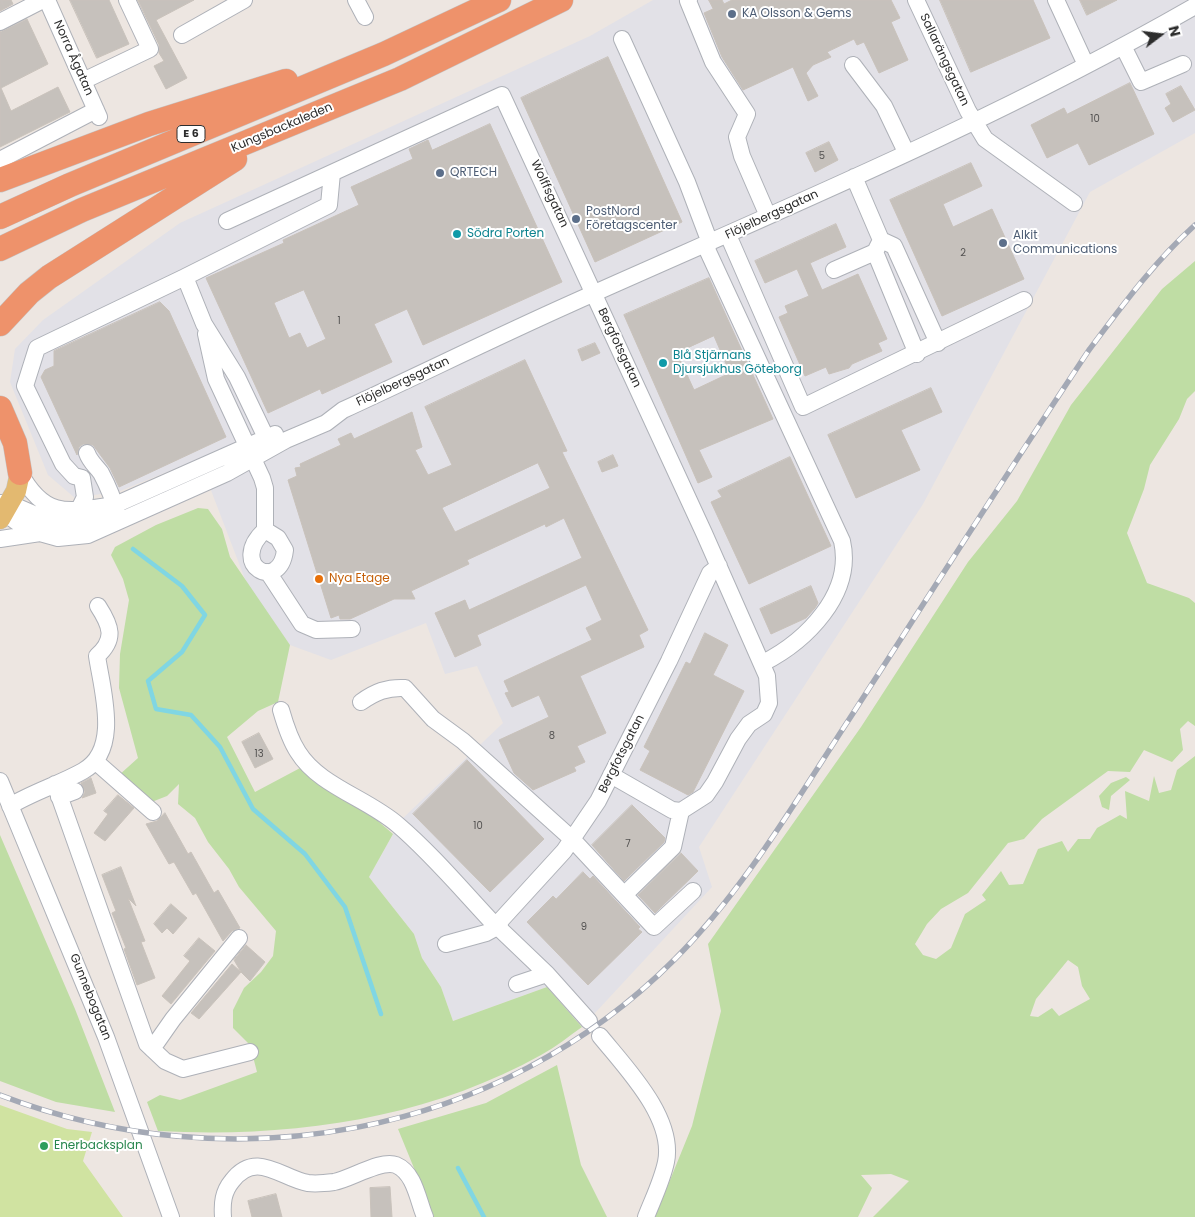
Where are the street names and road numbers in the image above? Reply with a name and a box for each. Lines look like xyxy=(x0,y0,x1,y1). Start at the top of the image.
street label: Sallarängsgatan xyxy=(916,12,972,108)
street label: Norra Ågatan xyxy=(50,18,96,98)
street label: Kungsbackaleden xyxy=(229,100,335,156)
road number: E 6 xyxy=(177,126,205,142)
street label: Wolffsgatan xyxy=(527,158,571,230)
street label: Flöjelbergsgatan xyxy=(723,187,821,243)
street label: Bergfotsgatan xyxy=(594,306,644,390)
street label: Flöjelbergsgatan xyxy=(354,354,452,410)
street label: Bergfotsgatan xyxy=(596,712,648,796)
street label: Gunnebogatan xyxy=(66,952,114,1042)

